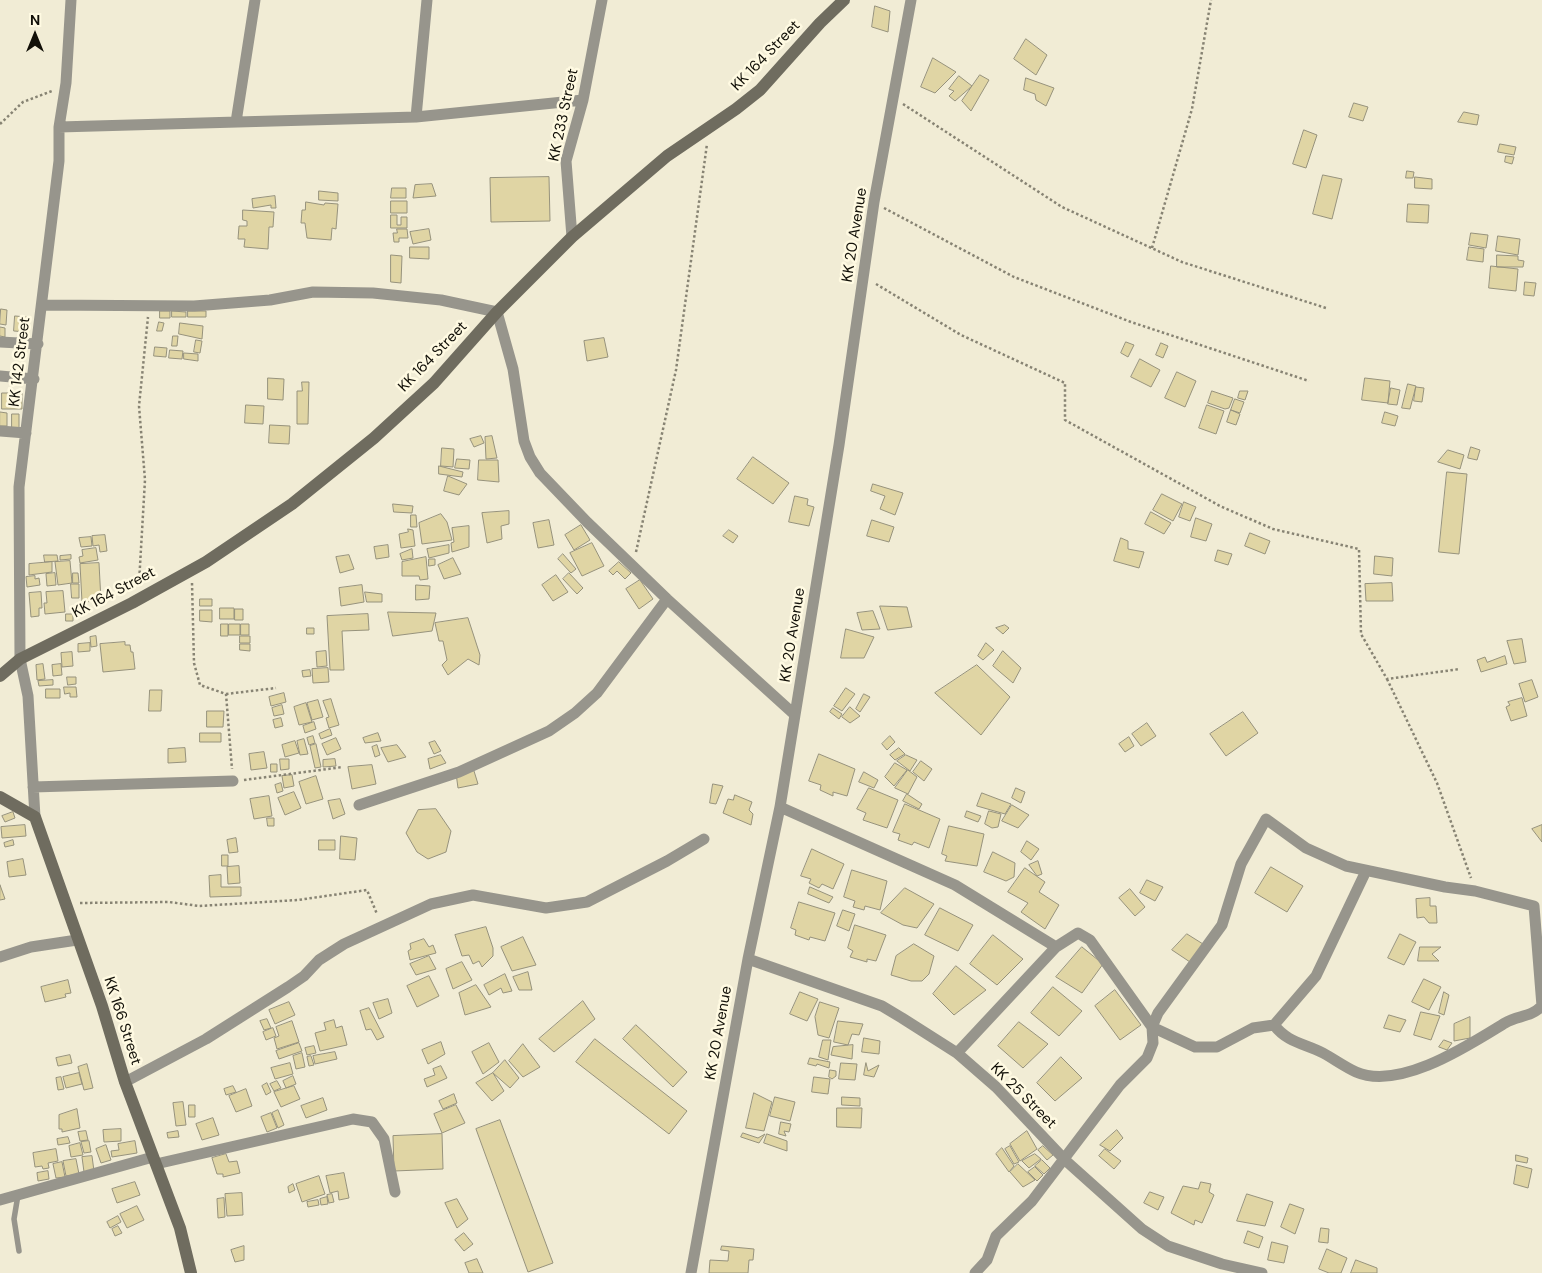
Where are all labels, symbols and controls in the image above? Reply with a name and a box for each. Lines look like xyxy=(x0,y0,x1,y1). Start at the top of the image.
north arrow xyxy=(10,10,60,60)
text: N xyxy=(30,11,40,29)
street label: KK 164 Street xyxy=(728,17,804,95)
street label: KK 233 Street xyxy=(545,67,583,163)
street label: KK 20 Avenue xyxy=(839,187,871,283)
street label: KK 142 Street xyxy=(6,316,34,408)
street label: KK 164 Street xyxy=(395,318,471,396)
street label: KK 164 Street xyxy=(70,564,158,622)
street label: KK 20 Avenue xyxy=(777,587,809,683)
street label: KK 166 Street xyxy=(99,975,145,1067)
street label: KK 20 Avenue xyxy=(702,985,736,1081)
street label: KK 25 Street xyxy=(986,1059,1060,1133)

